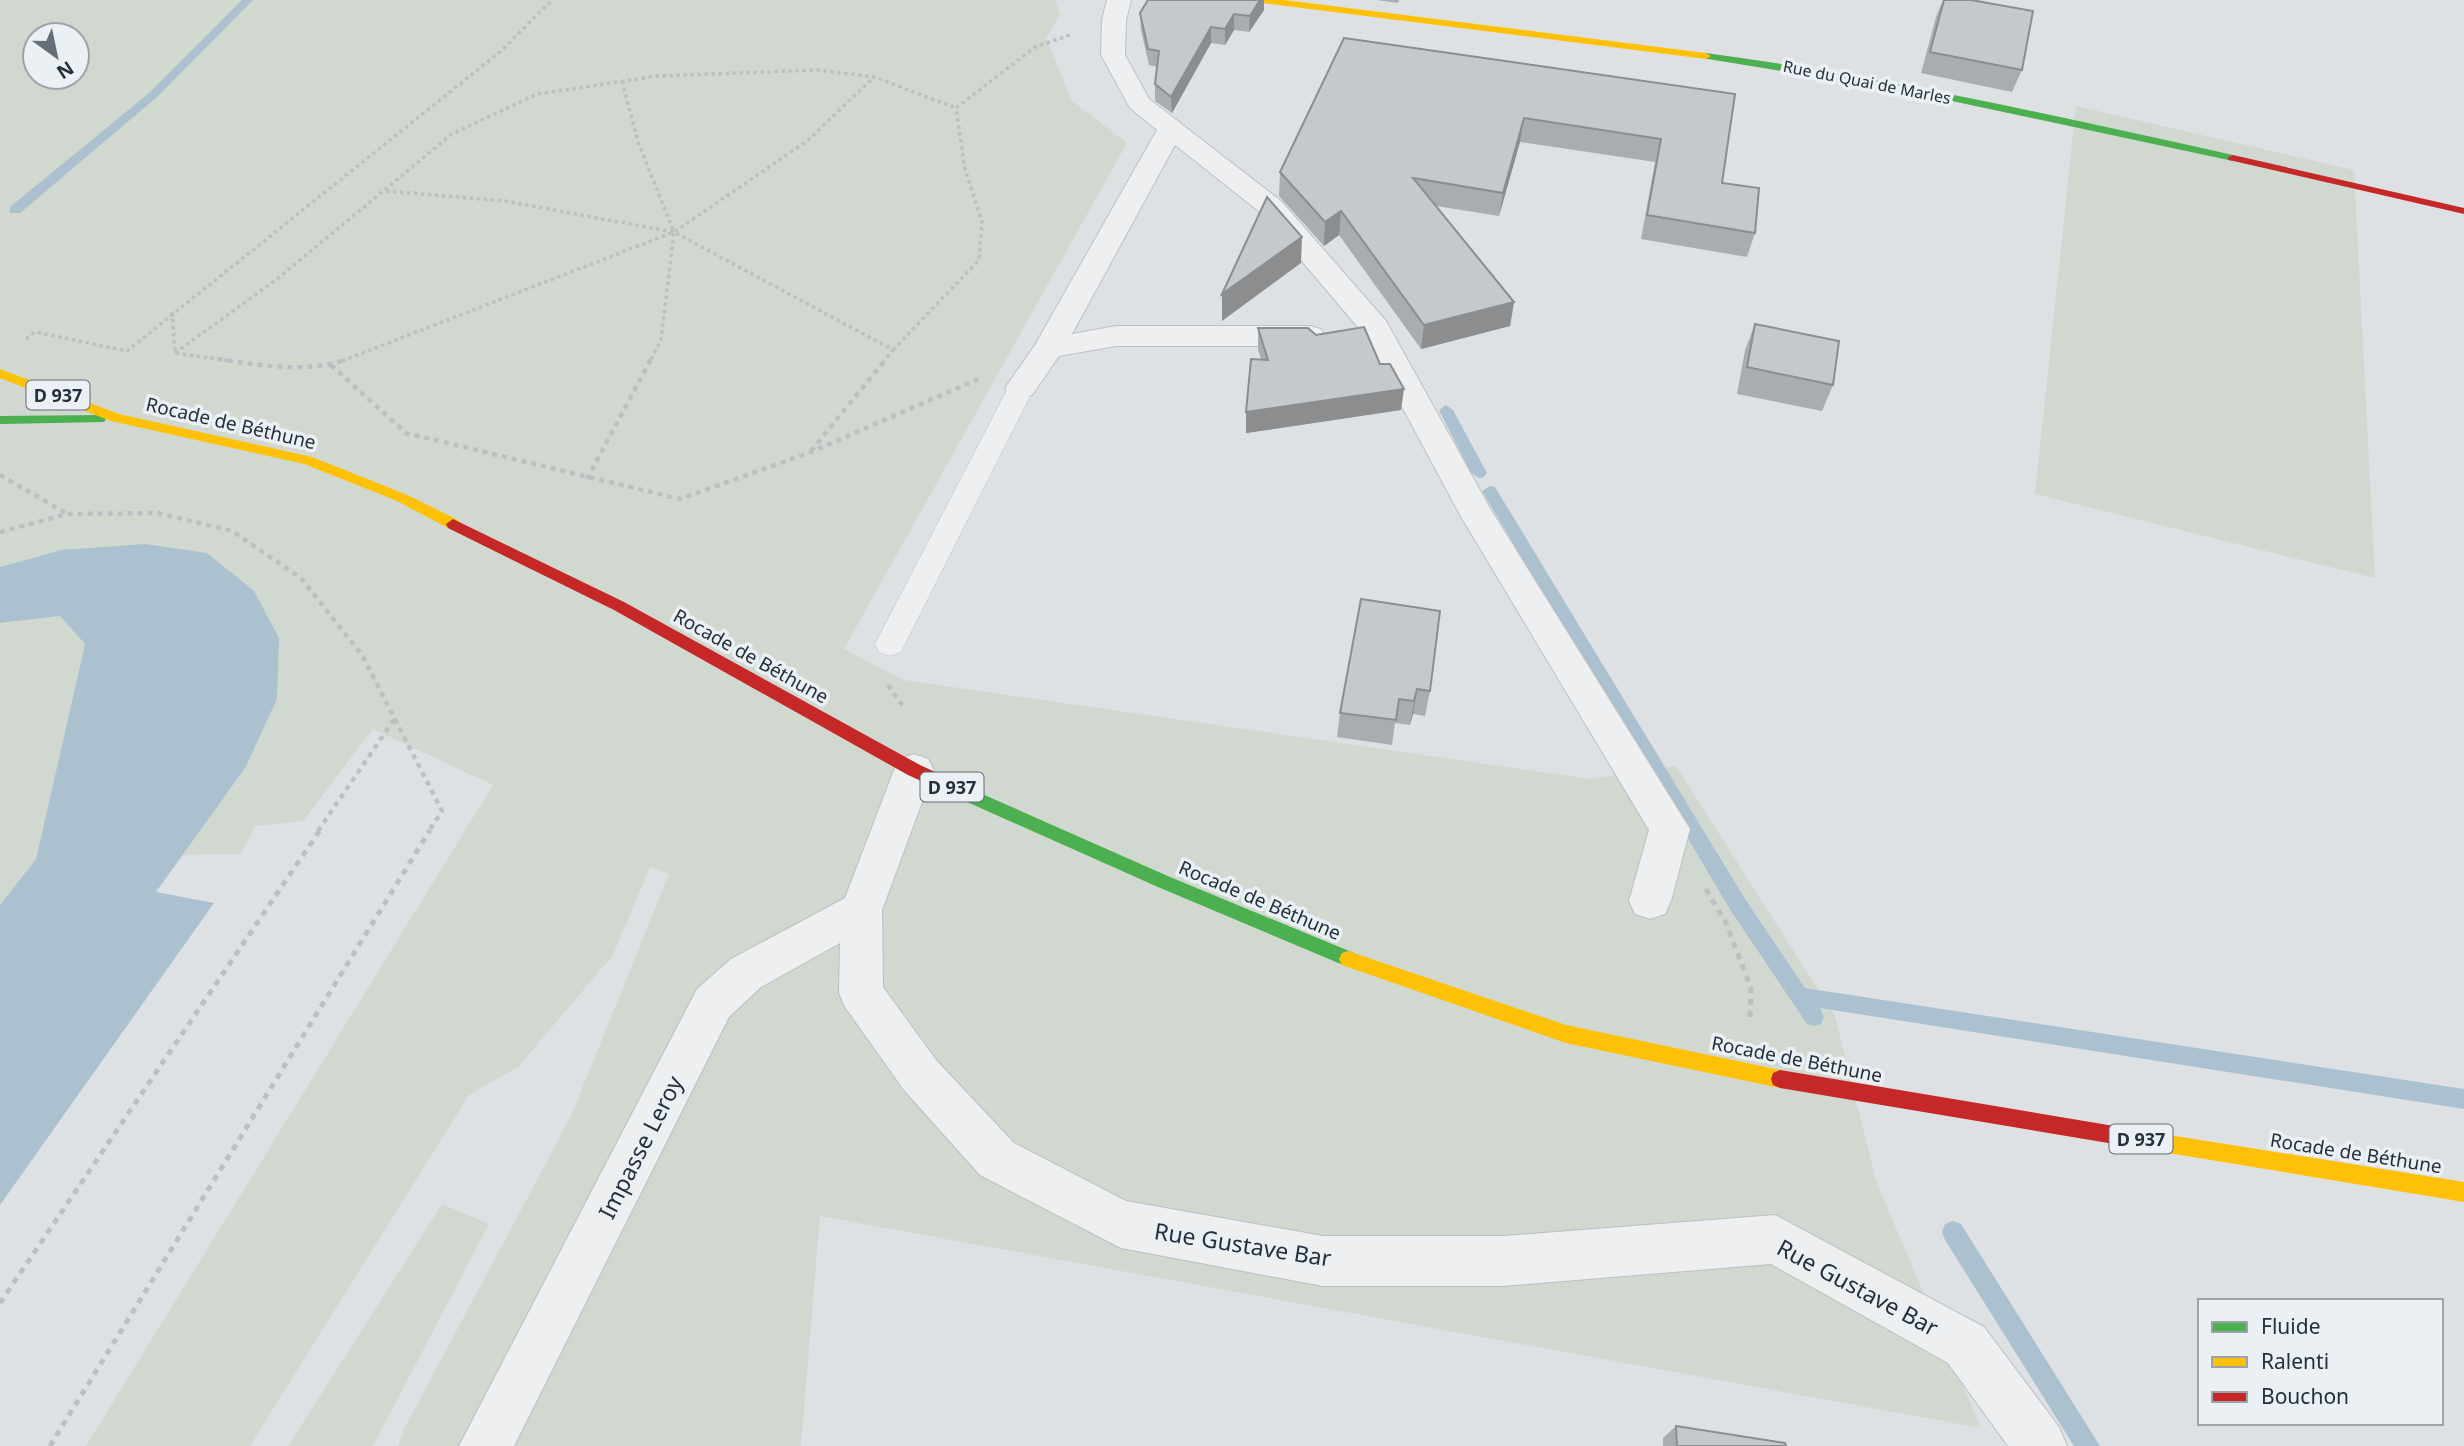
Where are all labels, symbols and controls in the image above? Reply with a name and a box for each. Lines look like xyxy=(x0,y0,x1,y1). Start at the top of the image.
north arrow xyxy=(21,21,91,91)
text: N xyxy=(52,55,79,85)
street label: Rue du Quai de Marles xyxy=(1781,55,1953,109)
road number: D 937 xyxy=(27,380,90,410)
street label: Rocade de Béthune xyxy=(143,391,319,455)
street label: Rocade de Béthune xyxy=(669,603,833,709)
road number: D 937 xyxy=(920,772,984,802)
street label: Rocade de Béthune xyxy=(1175,854,1345,946)
street label: Rocade de Béthune xyxy=(1709,1030,1885,1088)
street label: Impasse Leroy xyxy=(590,1070,690,1224)
road number: D 937 xyxy=(2110,1124,2172,1154)
street label: Rocade de Béthune xyxy=(2268,1127,2444,1179)
street label: Rue Gustave Bar xyxy=(1152,1214,1334,1274)
street label: Rue Gustave Bar xyxy=(1772,1231,1945,1343)
legend xyxy=(2198,1299,2443,1425)
text: Fluide xyxy=(2261,1312,2320,1340)
text: Ralenti xyxy=(2261,1347,2329,1375)
text: Bouchon xyxy=(2261,1382,2349,1410)

